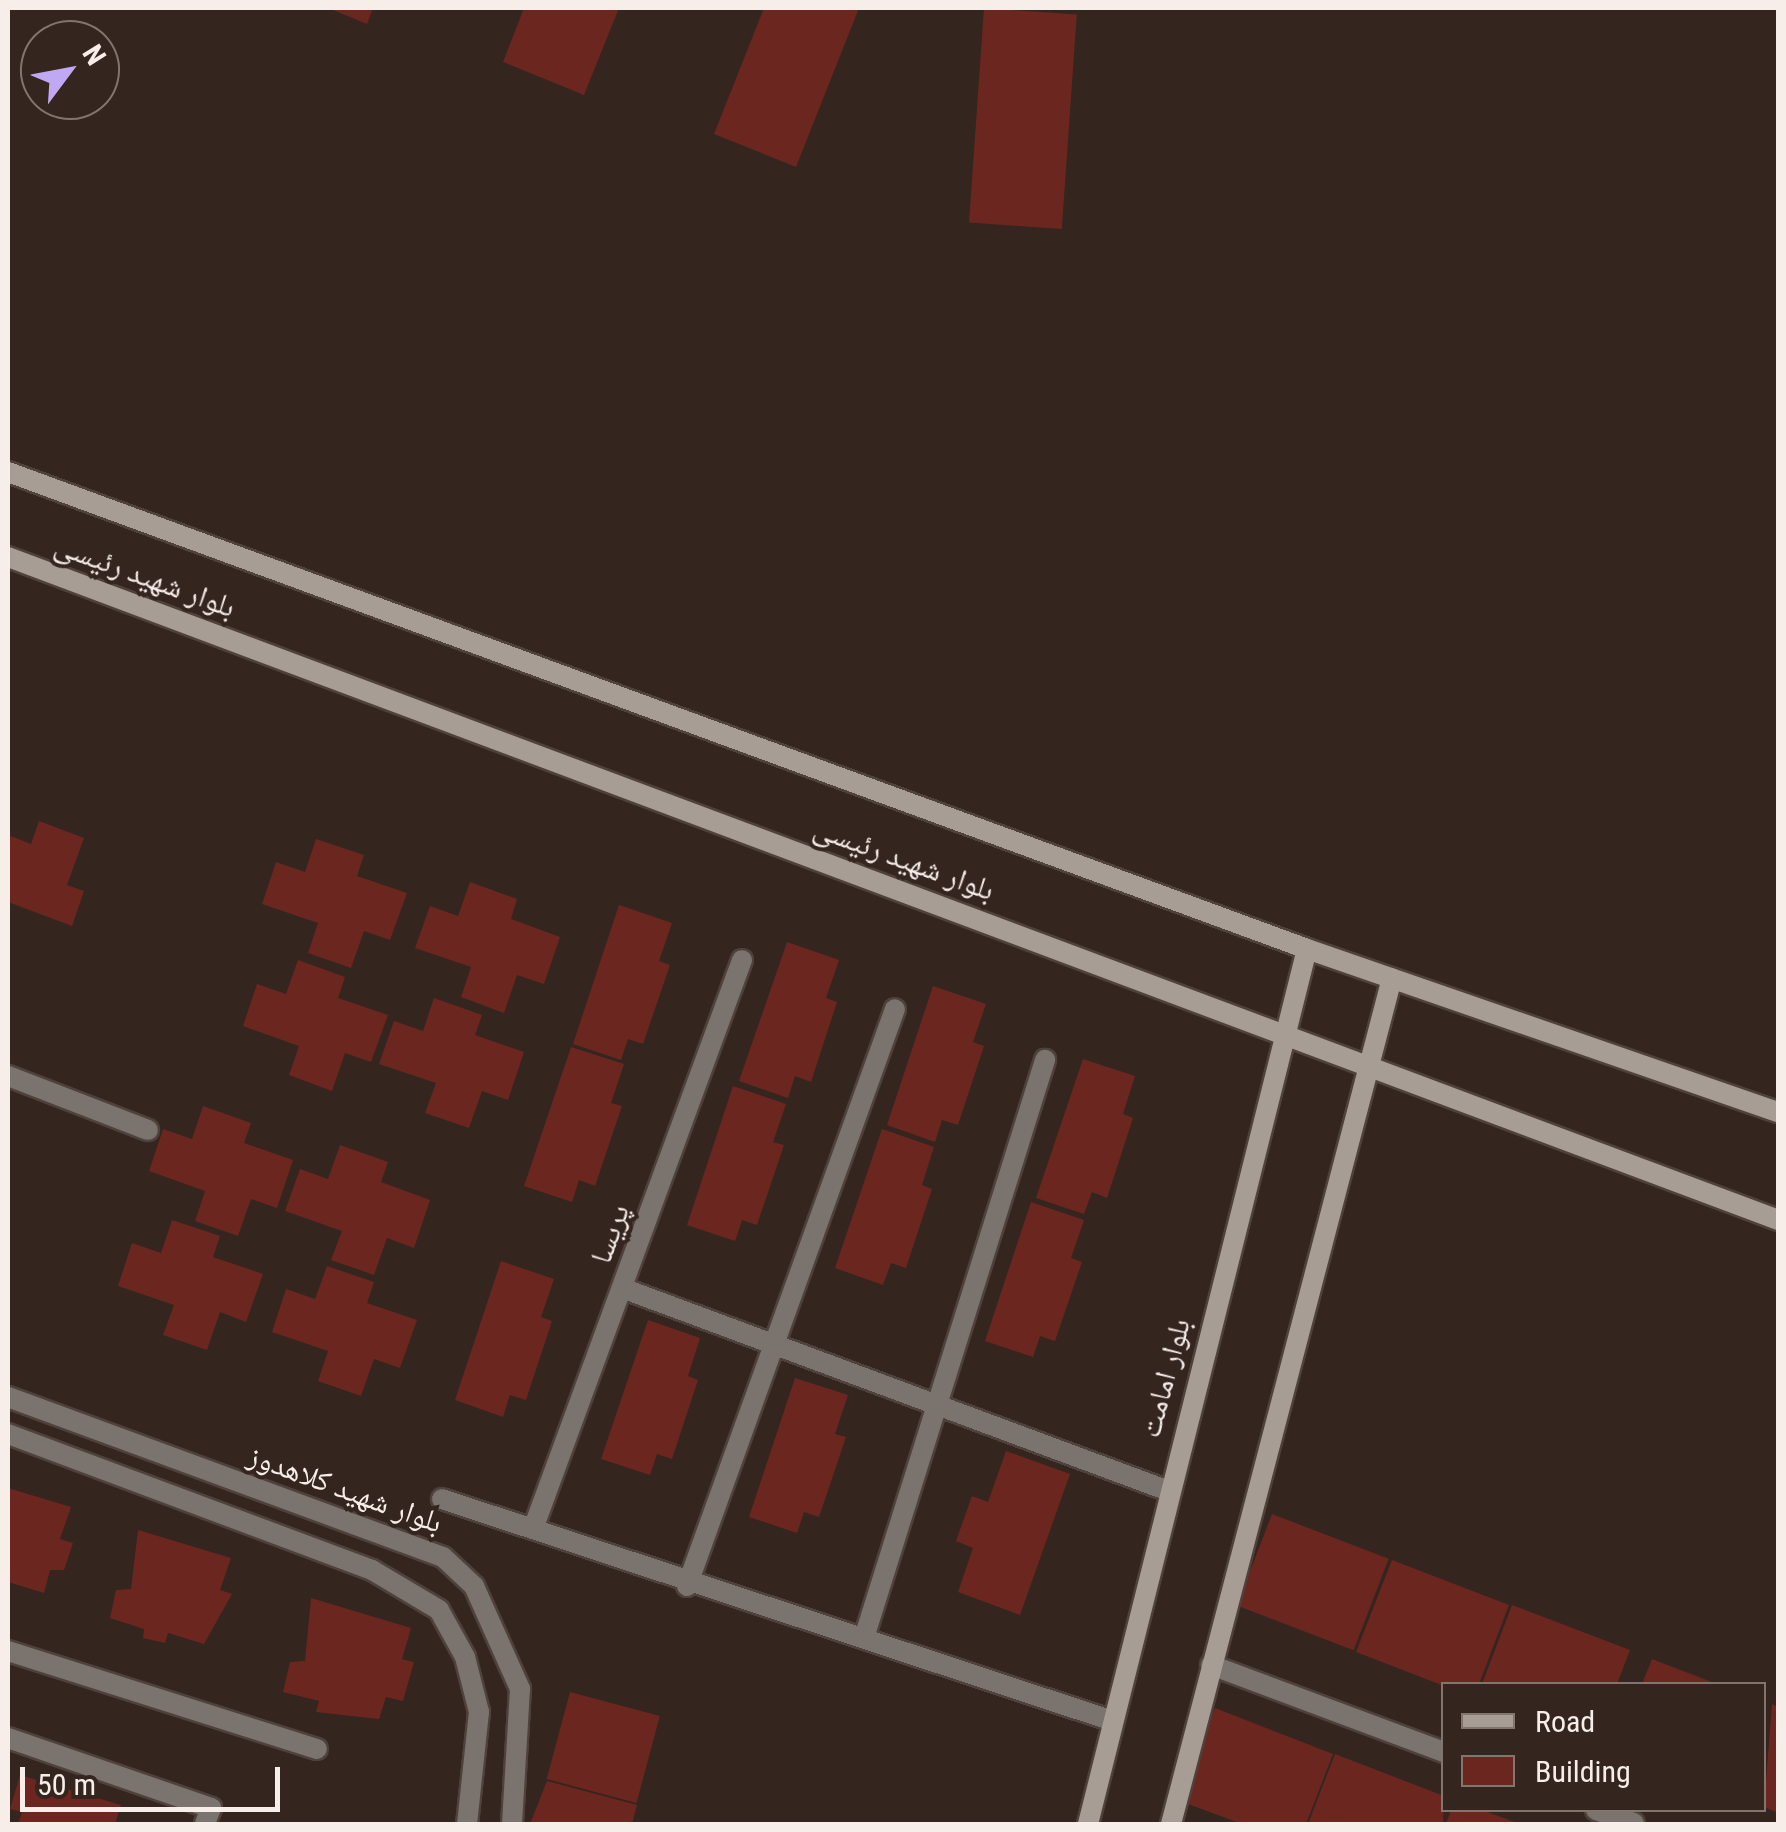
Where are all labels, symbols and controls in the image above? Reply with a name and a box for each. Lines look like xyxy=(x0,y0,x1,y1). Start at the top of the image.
north arrow xyxy=(20,20,120,120)
text: N xyxy=(76,39,113,71)
street label: بلوار شهید رئیسی xyxy=(50,527,240,625)
street label: بلوار شهید رئیسی xyxy=(809,810,999,908)
street label: پریسا xyxy=(583,1200,637,1268)
street label: بلوار امامت xyxy=(1132,1314,1198,1442)
street label: بلوار شهید کلاهدوز xyxy=(243,1437,447,1541)
legend xyxy=(1441,1682,1766,1812)
text: Road xyxy=(1535,1704,1595,1739)
scale bar xyxy=(25,1747,285,1809)
text: Building xyxy=(1535,1754,1631,1789)
text: 50 m xyxy=(37,1767,96,1802)

